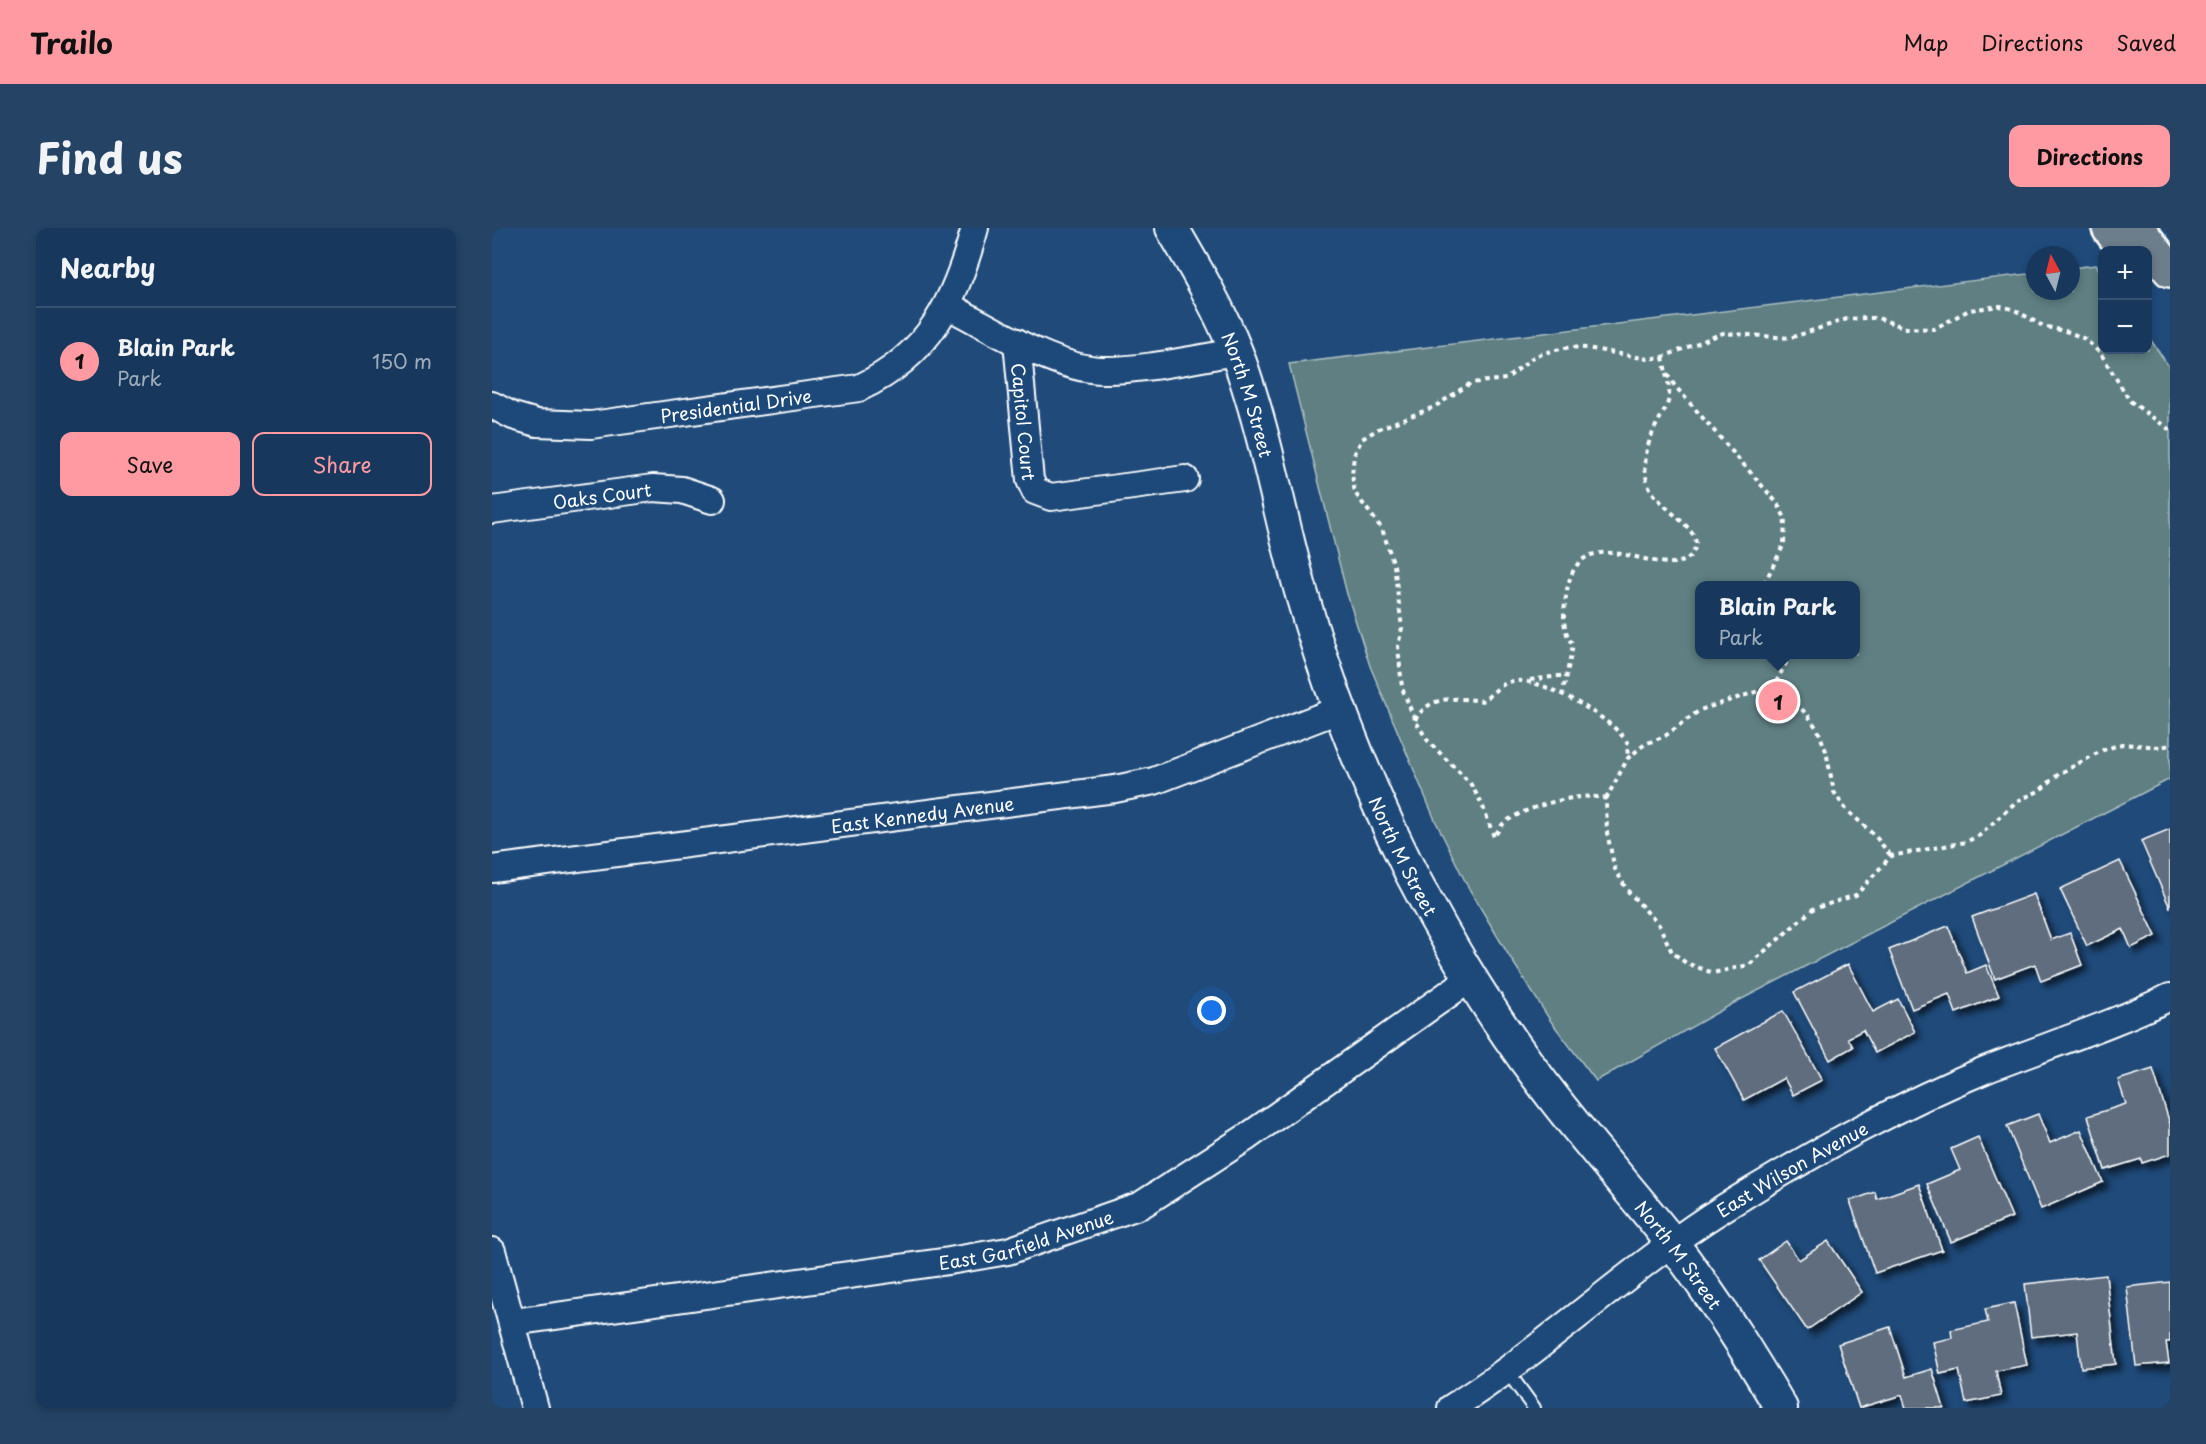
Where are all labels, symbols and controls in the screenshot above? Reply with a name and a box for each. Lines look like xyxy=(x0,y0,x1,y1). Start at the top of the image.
text: Trailo xyxy=(30,21,113,64)
text: Map xyxy=(1903,26,1948,58)
text: Directions xyxy=(1981,26,2083,58)
text: Saved xyxy=(2116,26,2176,58)
text: Find us xyxy=(36,125,183,188)
button: Directions xyxy=(2009,125,2170,187)
north arrow xyxy=(2026,246,2080,300)
map controls xyxy=(2098,246,2152,354)
button: + xyxy=(2098,246,2152,300)
text: Nearby xyxy=(60,248,155,287)
button: − xyxy=(2098,300,2152,354)
street label: North M Street xyxy=(1216,327,1281,460)
text: Blain Park xyxy=(117,330,235,363)
text: 1 xyxy=(75,346,84,376)
text: 150 m xyxy=(372,346,432,376)
street label: Capitol Court xyxy=(1006,362,1043,482)
text: Park xyxy=(117,363,162,393)
street label: Presidential Drive xyxy=(659,381,813,429)
button: Save xyxy=(60,432,240,496)
button: Share xyxy=(252,432,432,496)
street label: Oaks Court xyxy=(551,475,653,515)
popup xyxy=(1695,581,1860,659)
text: Blain Park xyxy=(1719,589,1836,622)
text: Park xyxy=(1719,622,1763,652)
pin: 1 xyxy=(1758,678,1798,724)
street label: East Kennedy Avenue xyxy=(829,789,1016,839)
street label: North M Street xyxy=(1363,792,1445,920)
your location xyxy=(1197,996,1226,1025)
street label: East Wilson Avenue xyxy=(1710,1114,1872,1223)
street label: North M Street xyxy=(1629,1194,1729,1314)
street label: East Garfield Avenue xyxy=(937,1202,1117,1276)

